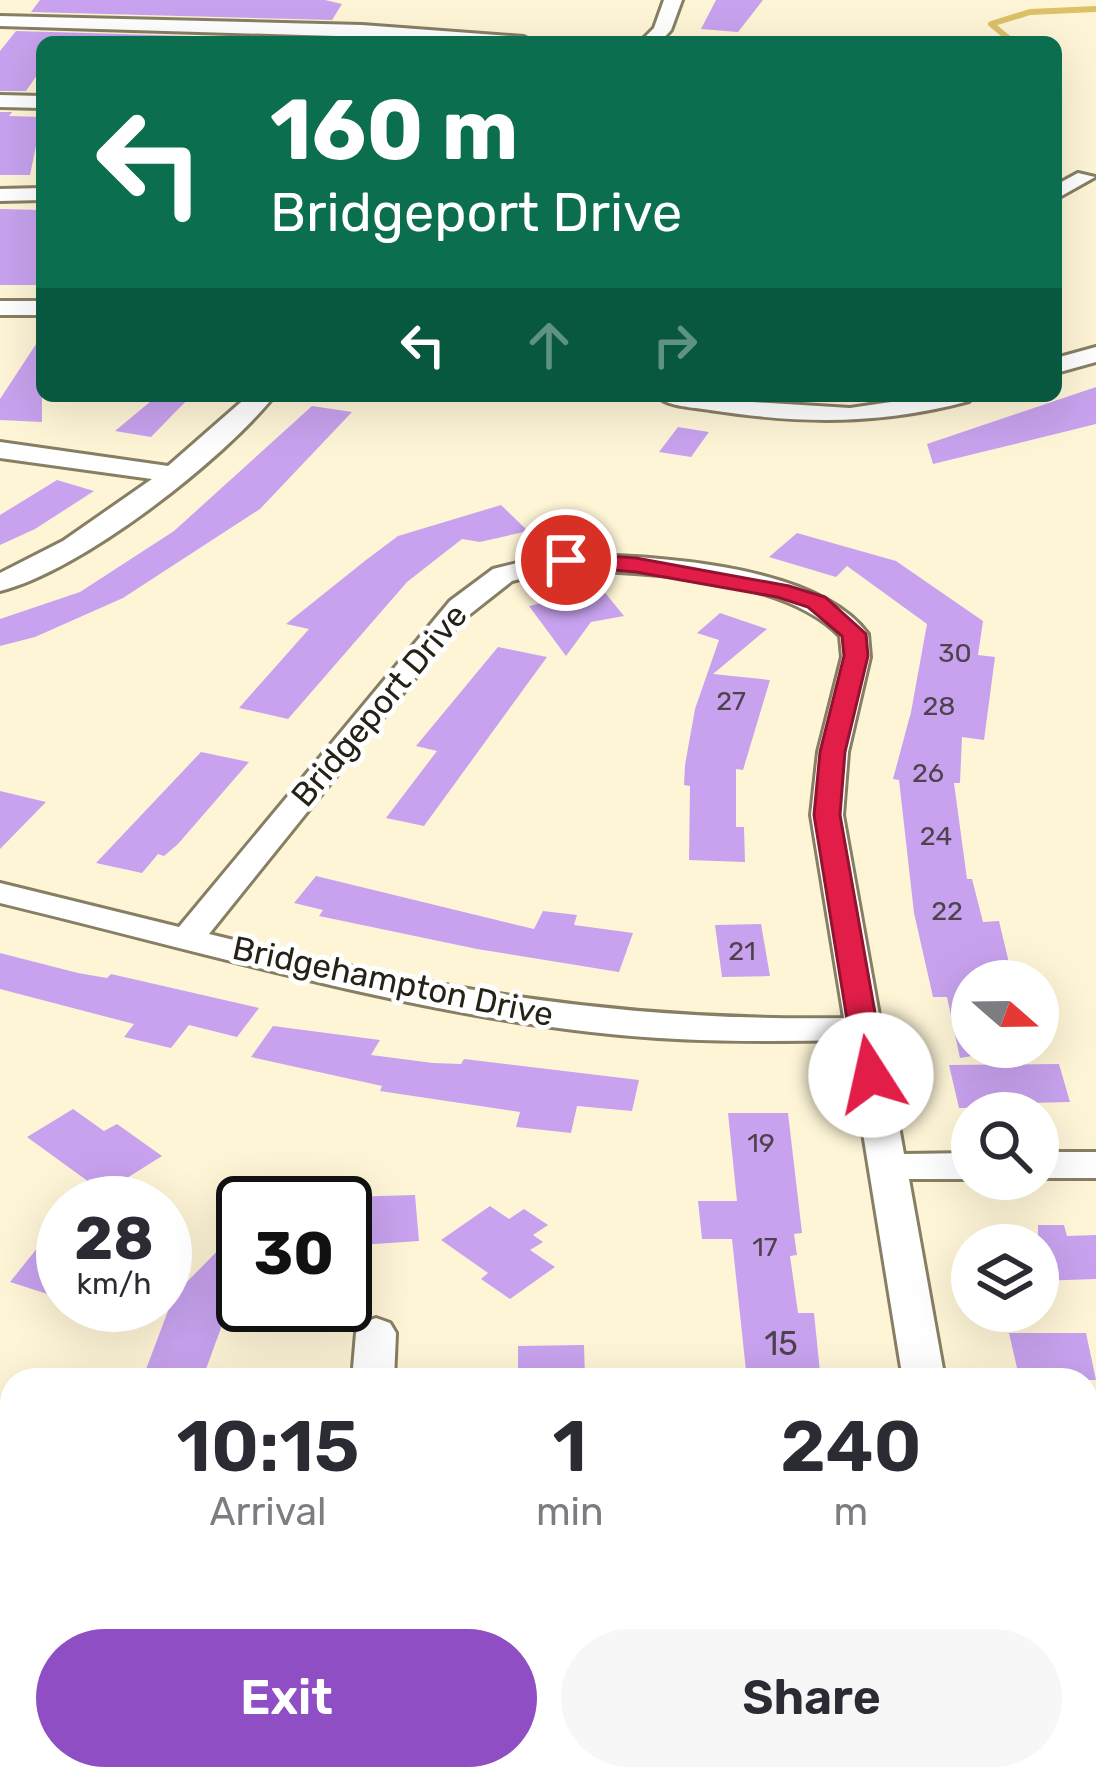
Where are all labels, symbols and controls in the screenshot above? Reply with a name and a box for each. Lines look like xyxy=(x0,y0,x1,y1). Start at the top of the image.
text: 160 m xyxy=(270,80,518,180)
icon: left xyxy=(72,84,228,240)
text: Bridgeport Drive xyxy=(270,181,682,245)
icon: left xyxy=(390,312,456,378)
icon: ahead xyxy=(516,312,582,378)
icon: right xyxy=(642,312,708,378)
pin xyxy=(515,509,617,611)
icon: arrive xyxy=(533,527,599,593)
street label: Bridgeport Drive xyxy=(283,596,475,814)
house number: 30 xyxy=(938,637,972,669)
house number: 27 xyxy=(716,685,746,717)
house number: 28 xyxy=(922,690,956,722)
house number: 26 xyxy=(912,757,944,789)
house number: 24 xyxy=(920,820,952,852)
house number: 22 xyxy=(931,895,963,927)
street label: Bridgehampton Drive xyxy=(229,928,557,1034)
house number: 21 xyxy=(728,935,756,967)
north arrow xyxy=(951,960,1059,1068)
map controls xyxy=(951,960,1059,1332)
position arrow xyxy=(808,1012,934,1138)
button: search xyxy=(951,1092,1059,1200)
house number: 19 xyxy=(747,1127,775,1159)
speed limit sign: 30 xyxy=(216,1176,372,1332)
text: 28 xyxy=(74,1203,154,1274)
button: layers xyxy=(951,1224,1059,1332)
house number: 17 xyxy=(752,1231,778,1263)
text: km/h xyxy=(77,1266,151,1302)
house number: 15 xyxy=(764,1324,798,1363)
text: 10:15 xyxy=(176,1404,359,1489)
text: 1 xyxy=(553,1404,587,1489)
text: 240 xyxy=(780,1404,922,1489)
text: Arrival xyxy=(209,1489,326,1535)
text: min xyxy=(536,1489,604,1535)
text: m xyxy=(834,1489,868,1535)
button: Exit xyxy=(36,1629,537,1767)
button: Share xyxy=(561,1629,1062,1767)

